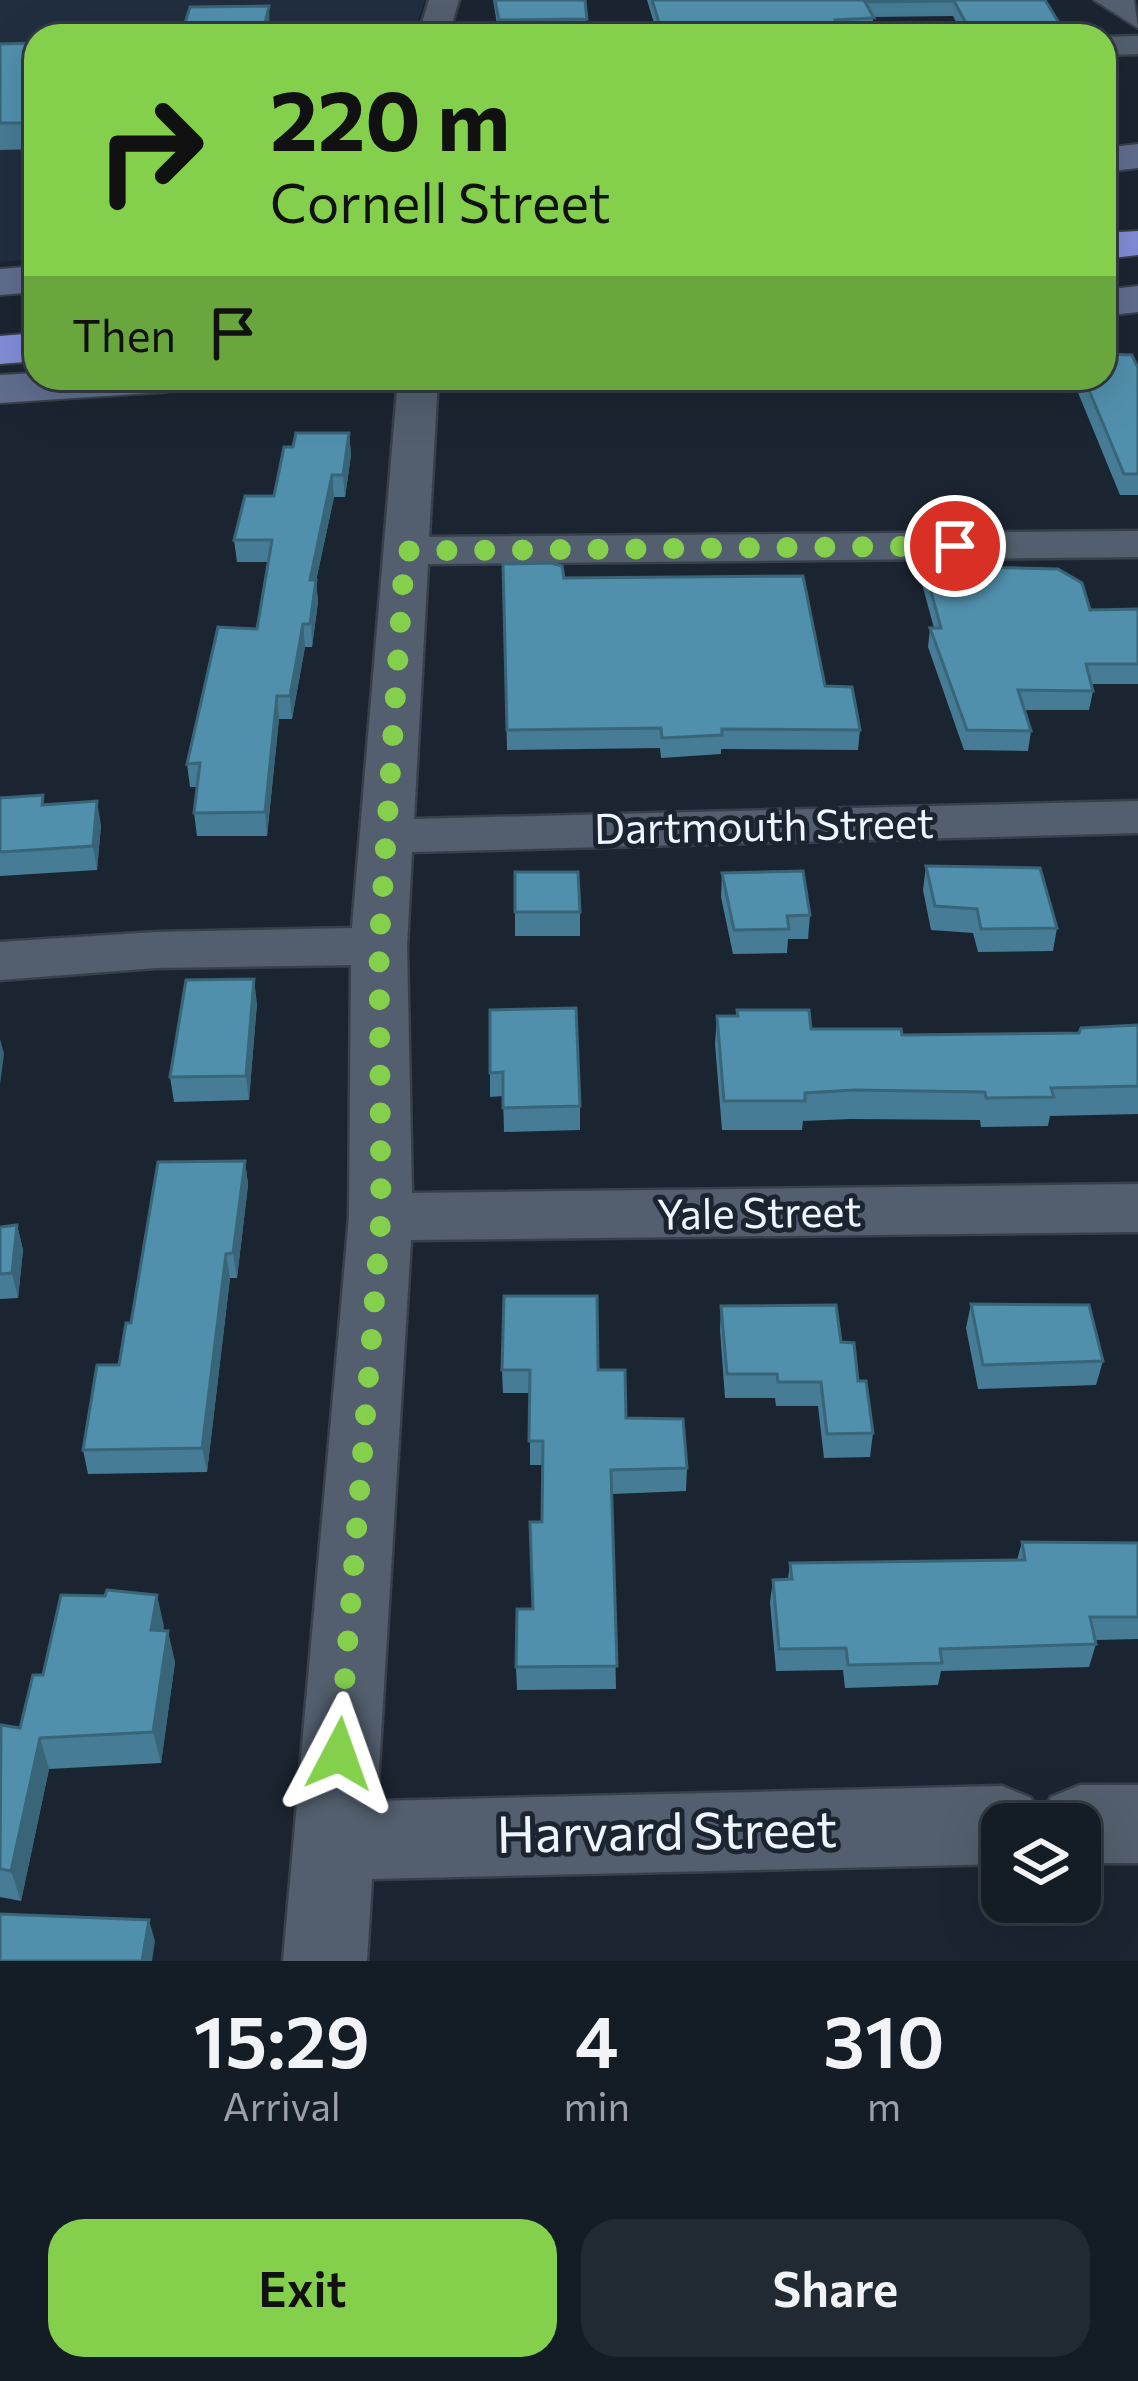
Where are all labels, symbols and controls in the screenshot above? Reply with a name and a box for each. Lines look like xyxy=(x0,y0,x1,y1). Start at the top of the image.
text: 220 m xyxy=(270,66,510,168)
icon: right xyxy=(72,72,228,228)
text: Cornell Street xyxy=(270,168,611,234)
icon: arrive xyxy=(200,300,266,366)
text: Then xyxy=(72,306,176,361)
pin xyxy=(904,495,1006,597)
icon: arrive xyxy=(922,513,988,579)
street label: Dartmouth Street xyxy=(593,795,934,853)
street label: Yale Street xyxy=(656,1183,862,1239)
position arrow xyxy=(276,1691,402,1817)
street label: Harvard Street xyxy=(496,1795,838,1864)
map controls xyxy=(981,1803,1101,1923)
button: layers xyxy=(981,1803,1101,1923)
text: 15:29 xyxy=(193,1995,370,2083)
text: 4 xyxy=(575,1995,619,2083)
text: 310 xyxy=(823,1995,945,2083)
text: Arrival xyxy=(223,2081,341,2129)
text: min xyxy=(563,2081,630,2129)
text: m xyxy=(867,2081,901,2129)
button: Exit xyxy=(48,2219,557,2357)
button: Share xyxy=(581,2219,1090,2357)

